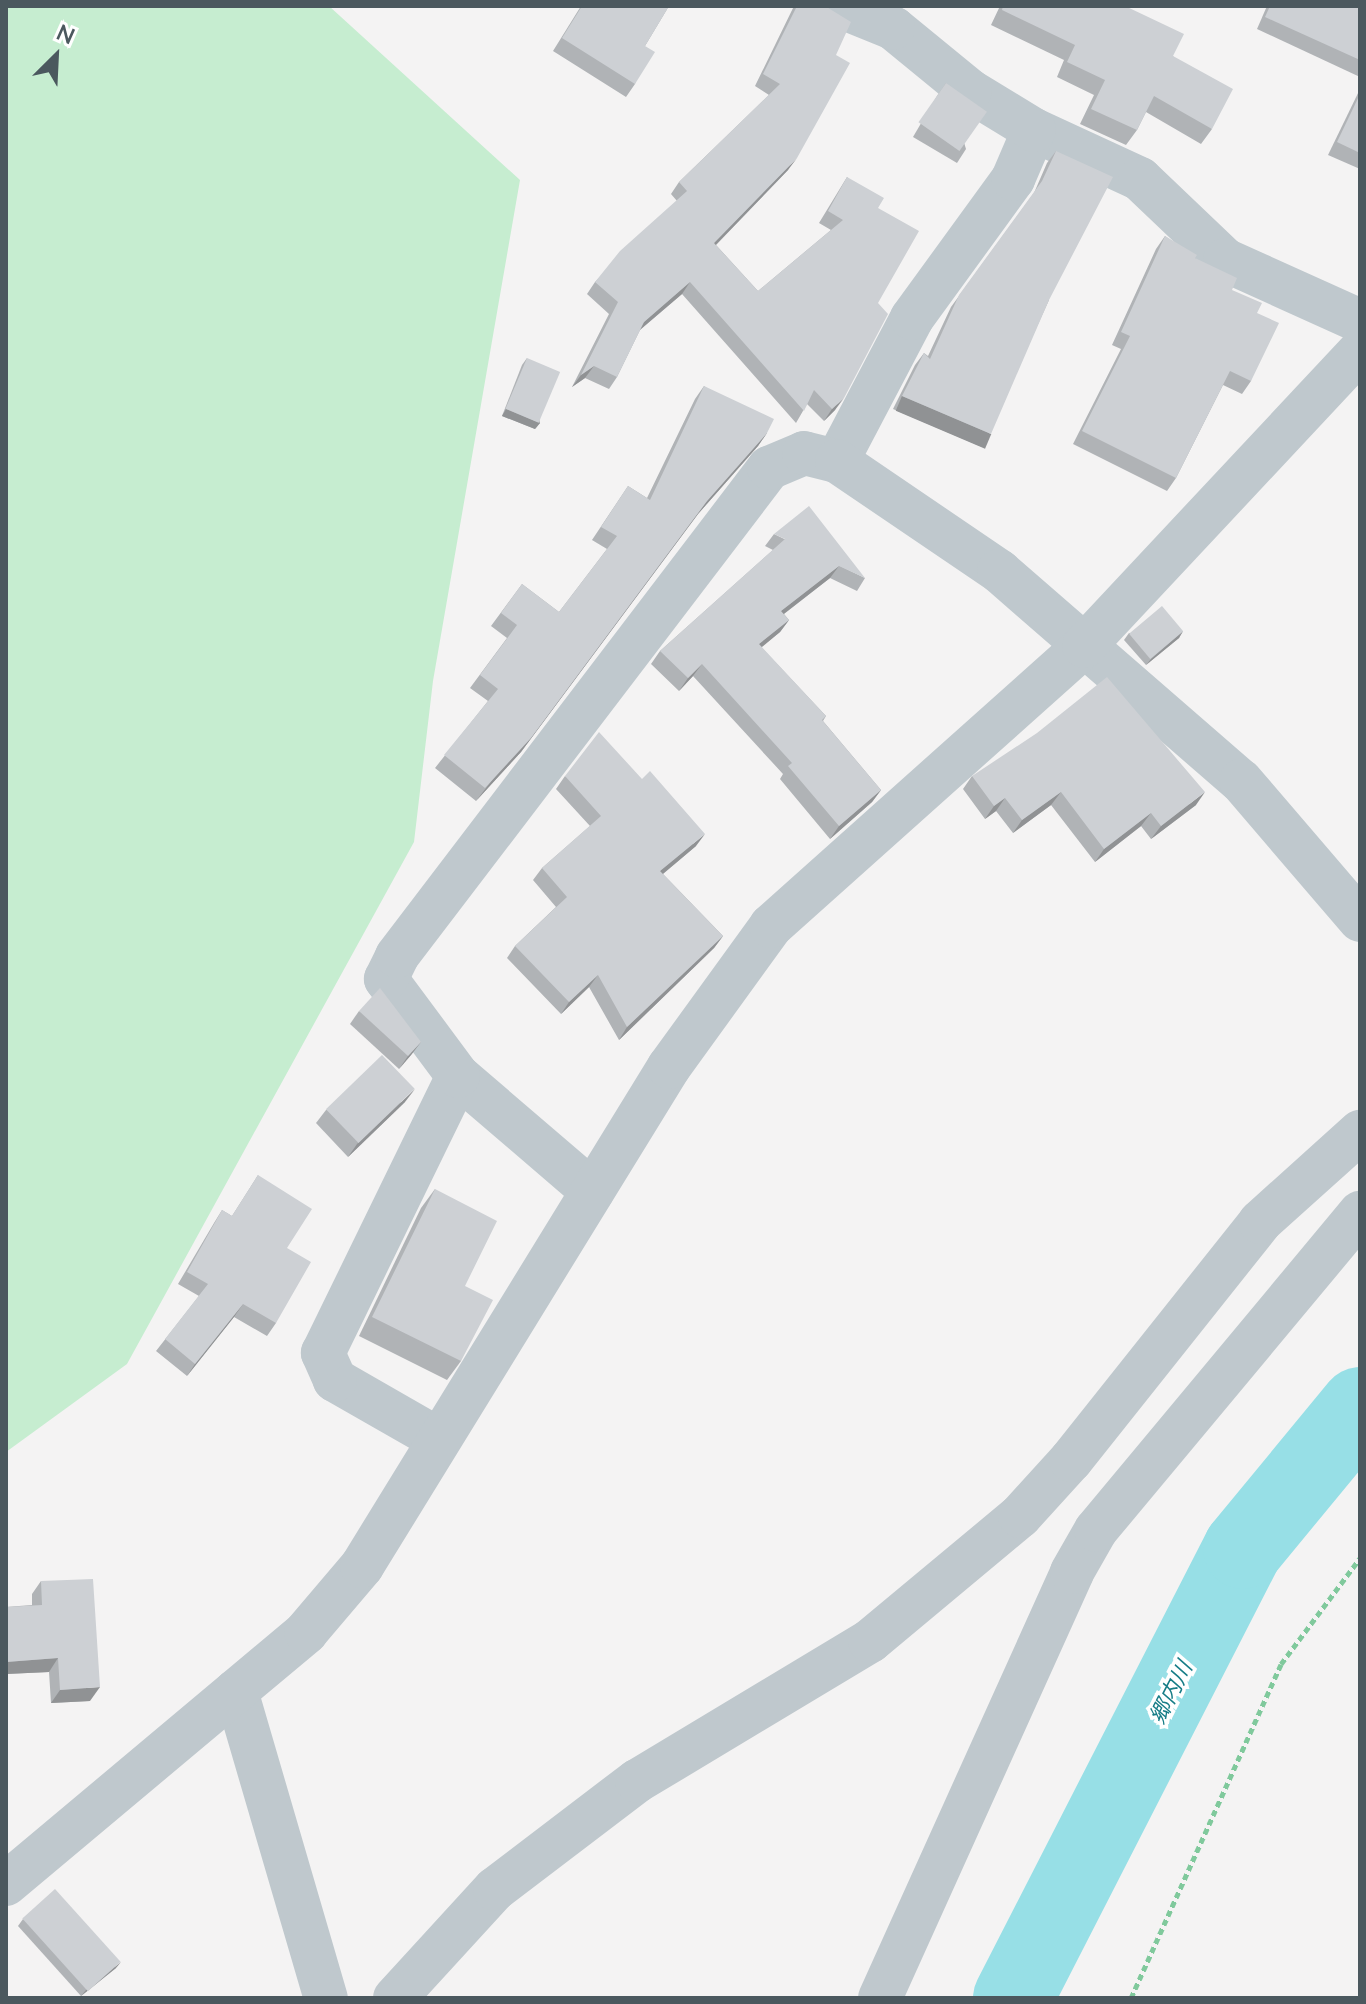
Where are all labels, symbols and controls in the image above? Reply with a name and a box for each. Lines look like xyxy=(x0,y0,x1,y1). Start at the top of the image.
north arrow xyxy=(16,16,96,96)
text: N xyxy=(53,18,79,49)
water label: 郷内川 xyxy=(1143,1657,1197,1727)

